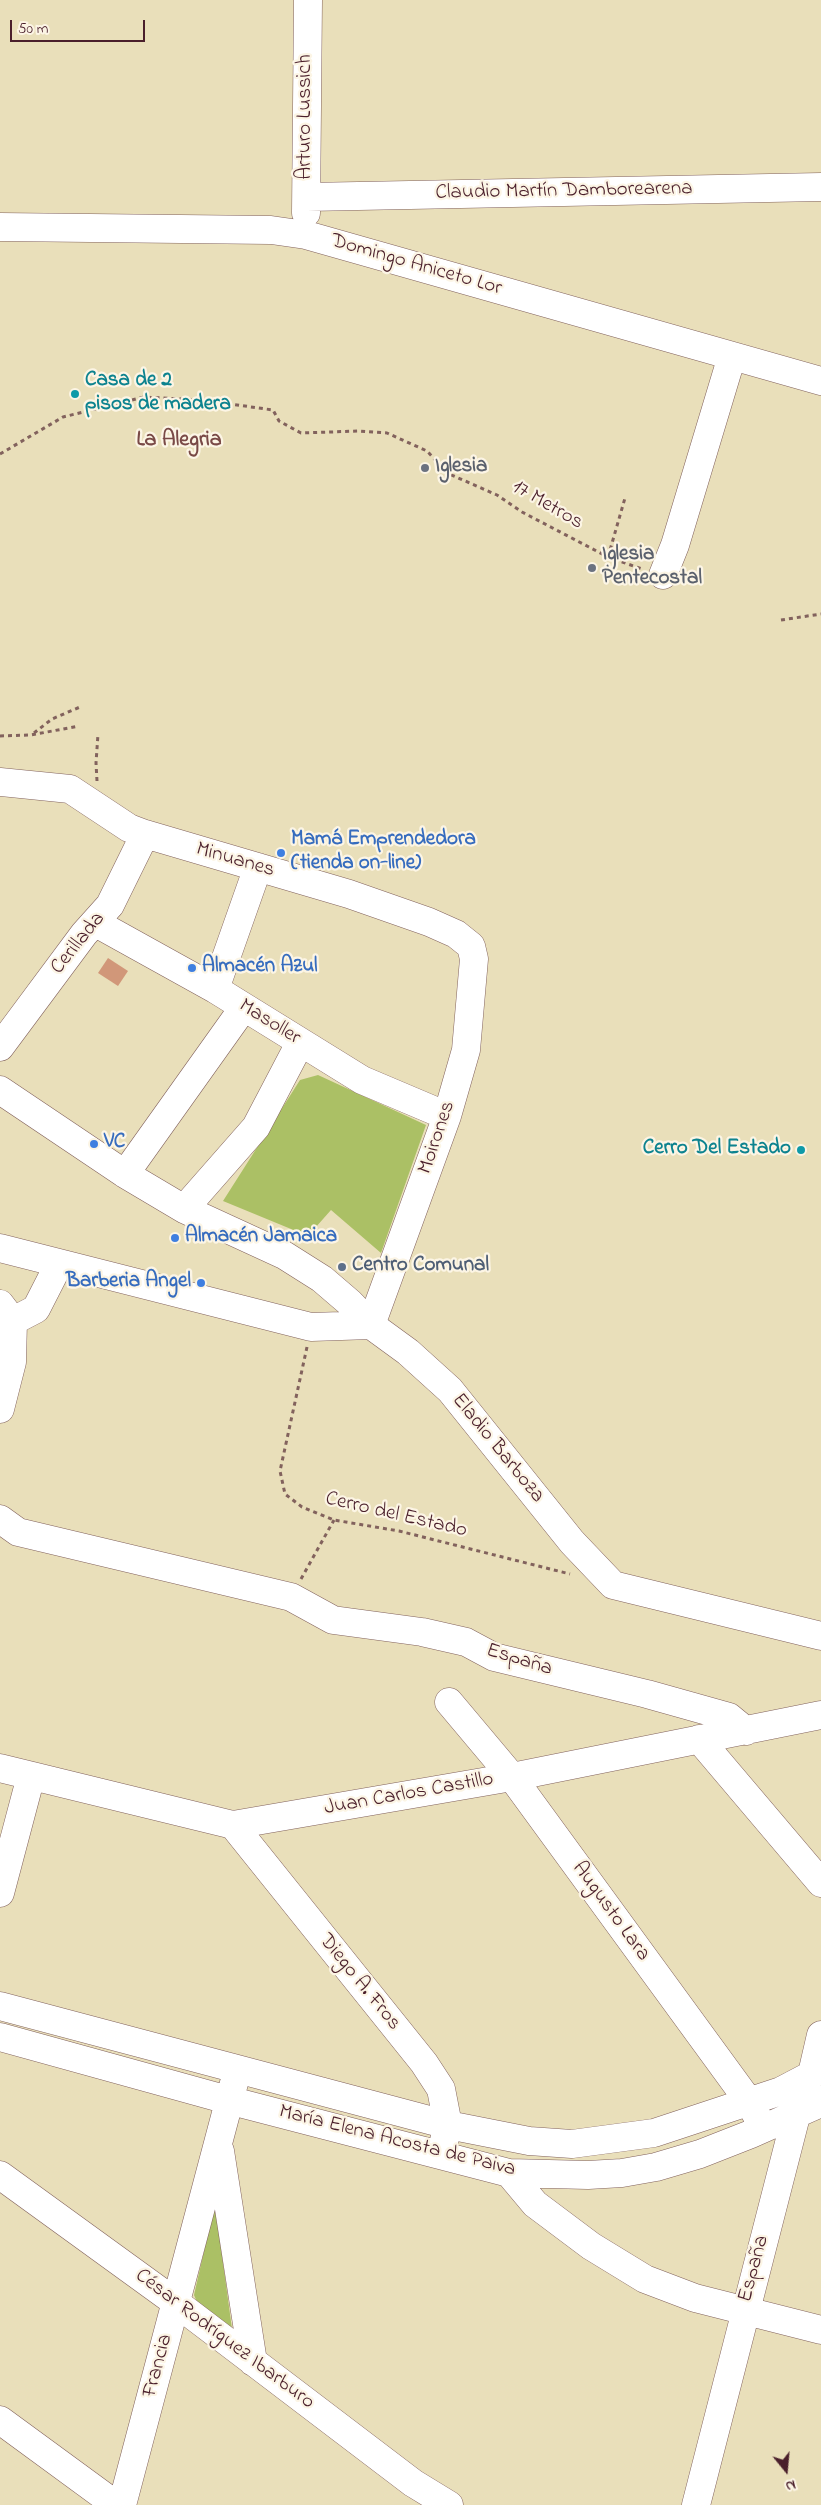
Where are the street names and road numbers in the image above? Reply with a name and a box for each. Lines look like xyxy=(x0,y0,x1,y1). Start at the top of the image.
street label: Arturo Lussich xyxy=(294,54,320,180)
street label: Claudio Martín Damborearena xyxy=(435,177,693,207)
street label: Domingo Aniceto Lor xyxy=(328,230,504,302)
street label: 17 Metros xyxy=(507,476,587,536)
street label: Minuanes xyxy=(193,838,277,884)
street label: Cerillada xyxy=(46,908,112,980)
street label: Masoller xyxy=(233,994,305,1052)
street label: Moirones xyxy=(414,1098,462,1178)
street label: Eladio Barboza xyxy=(445,1389,549,1509)
street label: Cerro del Estado xyxy=(323,1487,469,1545)
street label: España xyxy=(483,1639,555,1683)
street label: Juan Carlos Castillo xyxy=(322,1768,496,1822)
street label: Augusto Lara xyxy=(565,1857,655,1967)
street label: Diego A. Fros xyxy=(312,1930,406,2036)
street label: María Elena Acosta de Paiva xyxy=(276,2100,518,2184)
street label: España xyxy=(734,2233,776,2305)
street label: César Rodríguez Ibarburo xyxy=(129,2264,319,2416)
street label: Francia xyxy=(138,2332,180,2400)

